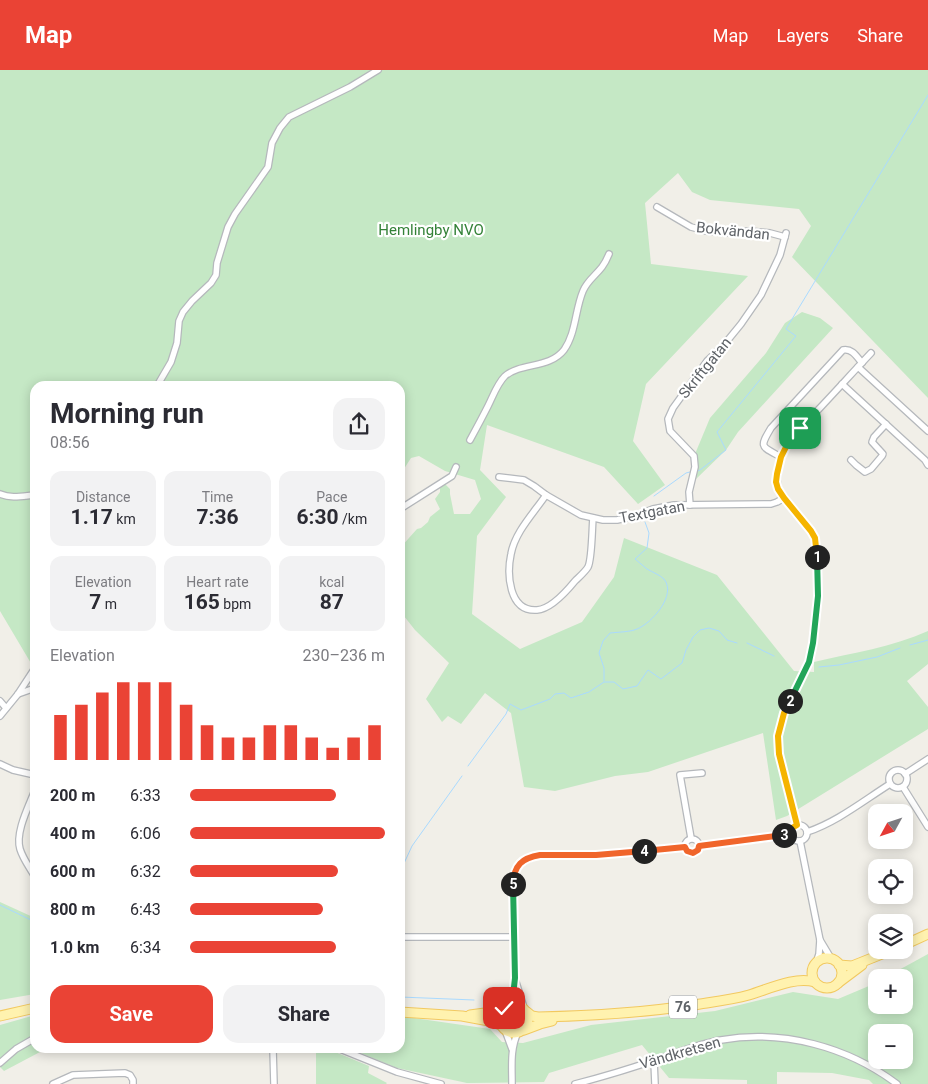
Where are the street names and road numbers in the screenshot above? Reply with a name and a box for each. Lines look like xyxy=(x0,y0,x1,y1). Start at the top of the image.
street label: Bokvändan xyxy=(695,218,771,244)
street label: Skriftgatan xyxy=(675,334,735,402)
street label: Textgatan xyxy=(618,497,686,527)
road number: 76 xyxy=(669,996,697,1019)
street label: Vändkretsen xyxy=(637,1033,723,1073)

